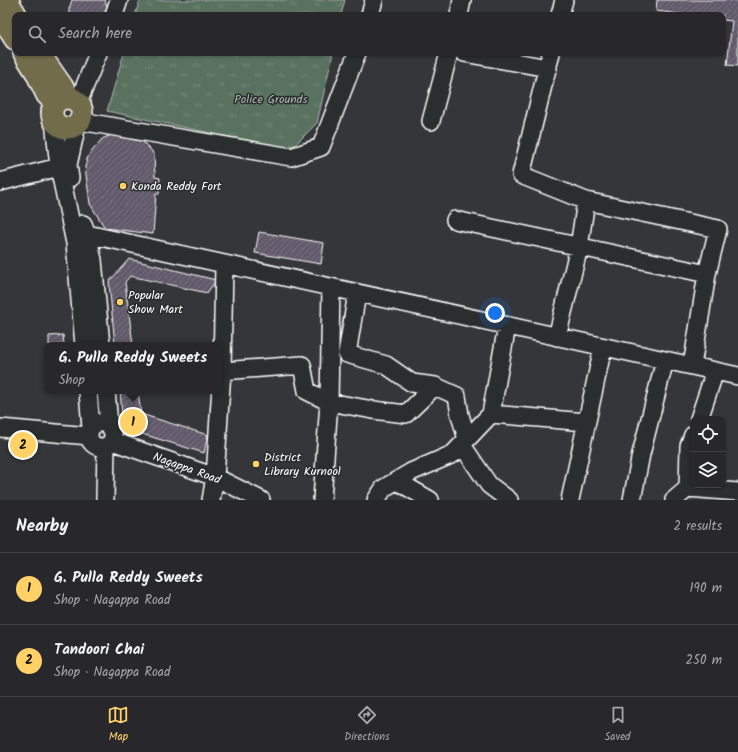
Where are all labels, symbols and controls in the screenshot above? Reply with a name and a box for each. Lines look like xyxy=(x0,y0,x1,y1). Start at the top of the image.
search box xyxy=(12,12,726,56)
text: Search here xyxy=(58,22,132,46)
icon: search xyxy=(26,23,48,45)
park label: Police Grounds xyxy=(234,90,308,109)
place label: Konda Reddy Fort xyxy=(131,177,222,196)
marker: Konda Reddy Fort xyxy=(118,181,128,191)
place label: Popular Show Mart xyxy=(128,286,183,319)
marker: Popular Show Mart xyxy=(115,297,125,307)
your location xyxy=(485,303,505,323)
popup xyxy=(44,342,222,394)
text: G. Pulla Reddy Sweets xyxy=(59,346,207,370)
text: Shop xyxy=(59,370,85,391)
pin: 1 xyxy=(120,407,146,437)
map controls xyxy=(690,416,726,488)
button: locate xyxy=(690,416,726,452)
pin: 2 xyxy=(10,430,36,460)
street label: Nagappa Road xyxy=(150,447,224,490)
place label: District Library Kurnool xyxy=(264,448,341,481)
button: layers xyxy=(690,452,726,488)
marker: District Library Kurnool xyxy=(251,459,261,469)
text: Nearby xyxy=(16,513,68,540)
text: 2 results xyxy=(674,516,722,537)
text: G. Pulla Reddy Sweets xyxy=(54,566,203,590)
text: 1 xyxy=(27,578,31,599)
text: 190 m xyxy=(690,578,722,599)
text: Shop · Nagappa Road xyxy=(54,590,170,611)
text: Tandoori Chai xyxy=(54,638,144,662)
text: 2 xyxy=(25,650,33,671)
text: 250 m xyxy=(685,650,722,671)
text: Shop · Nagappa Road xyxy=(54,662,170,683)
tab: Map xyxy=(107,704,129,746)
tab: Directions xyxy=(344,704,390,746)
tab: Saved xyxy=(605,704,631,746)

